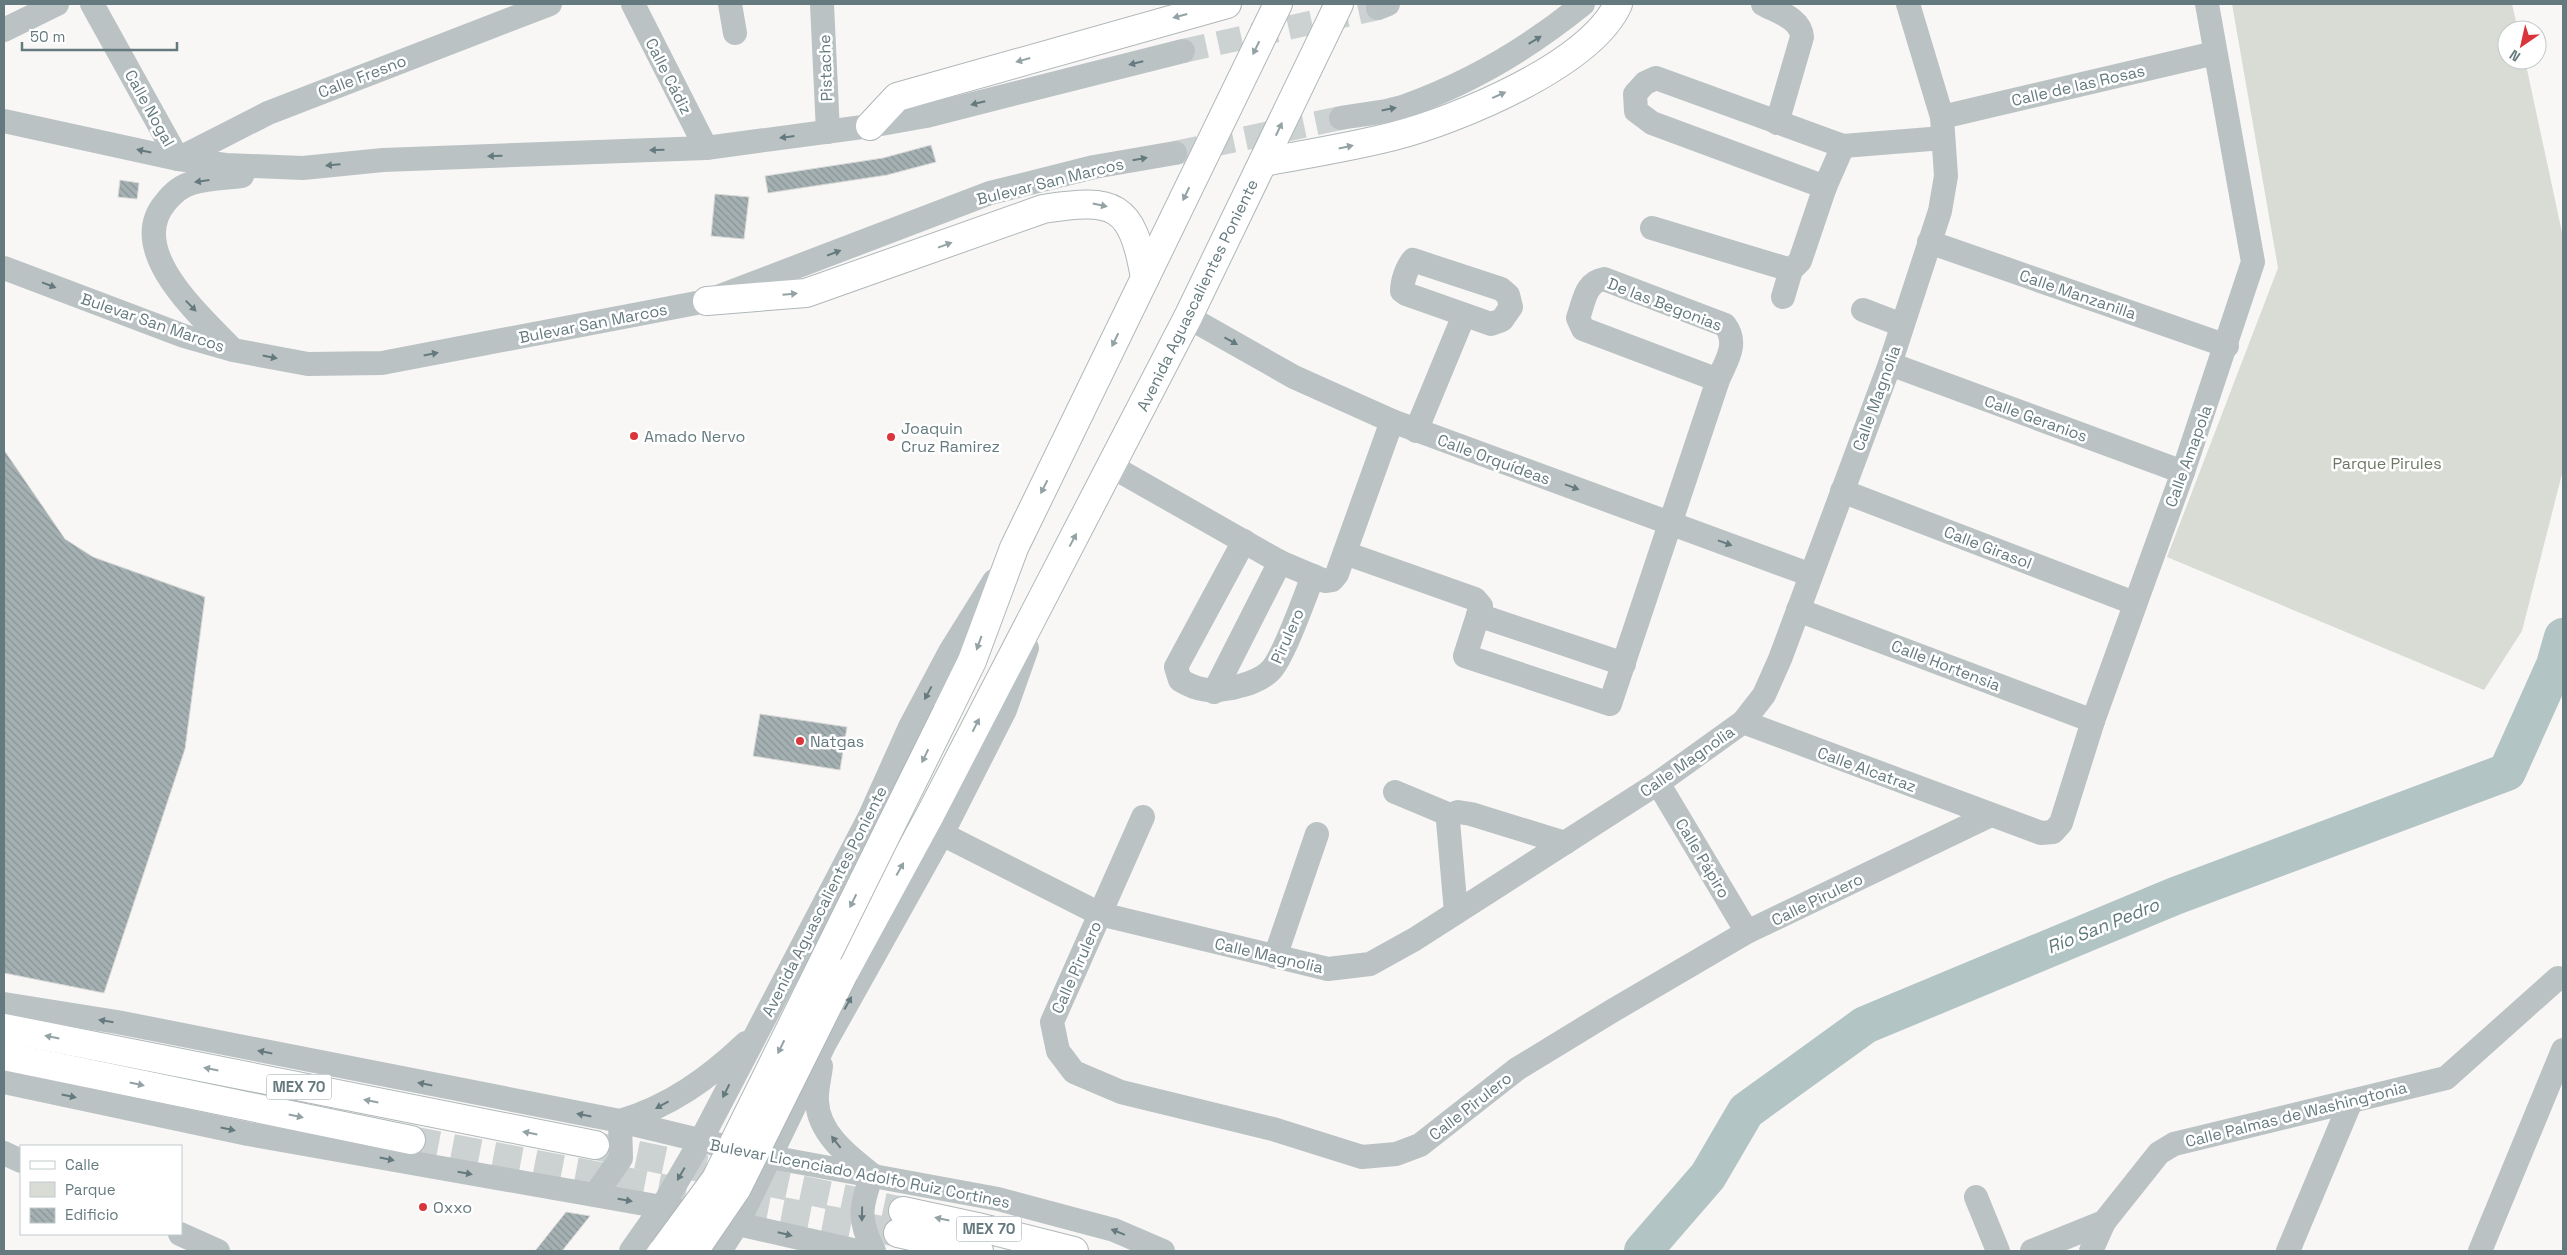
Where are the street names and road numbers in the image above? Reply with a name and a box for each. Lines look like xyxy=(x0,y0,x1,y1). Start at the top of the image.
street label: Pistache xyxy=(814,34,837,102)
street label: Calle Cádiz xyxy=(640,35,697,118)
street label: Calle Fresno xyxy=(315,50,409,103)
street label: Calle de las Rosas xyxy=(2009,60,2147,111)
street label: Calle Nogal xyxy=(120,66,179,150)
street label: Bulevar San Marcos xyxy=(974,153,1126,210)
street label: Avenida Aguascalientes Poniente xyxy=(1132,176,1263,415)
street label: Calle Manzanilla xyxy=(2017,265,2139,324)
street label: De las Begonias xyxy=(1604,273,1725,336)
street label: Bulevar San Marcos xyxy=(78,288,228,357)
street label: Bulevar San Marcos xyxy=(517,299,669,348)
street label: Calle Magnolia xyxy=(1848,343,1905,454)
street label: Calle Geranios xyxy=(1982,390,2090,447)
street label: Calle Amapola xyxy=(2160,402,2217,510)
street label: Calle Orquídeas xyxy=(1434,429,1553,490)
street label: Calle Girasol xyxy=(1941,521,2035,574)
street label: Pirulero xyxy=(1266,605,1309,667)
street label: Calle Hortensia xyxy=(1888,635,2003,696)
street label: Calle Magnolia xyxy=(1636,721,1739,802)
street label: Calle Alcatraz xyxy=(1815,742,1919,797)
street label: Avenida Aguascalientes Poniente xyxy=(757,783,892,1020)
street label: Calle Pápiro xyxy=(1671,815,1735,902)
street label: Calle Pirulero xyxy=(1768,868,1866,931)
street label: Calle Pirulero xyxy=(1047,918,1106,1017)
street label: Calle Magnolia xyxy=(1213,933,1325,978)
street label: Calle Pirulero xyxy=(1425,1068,1516,1145)
road number: MEX 70 xyxy=(266,1074,332,1100)
street label: Calle Palmas de Washingtonia xyxy=(2183,1077,2409,1152)
street label: Bulevar Licenciado Adolfo Ruiz Cortines xyxy=(708,1134,1012,1213)
road number: MEX 70 xyxy=(956,1216,1022,1242)

